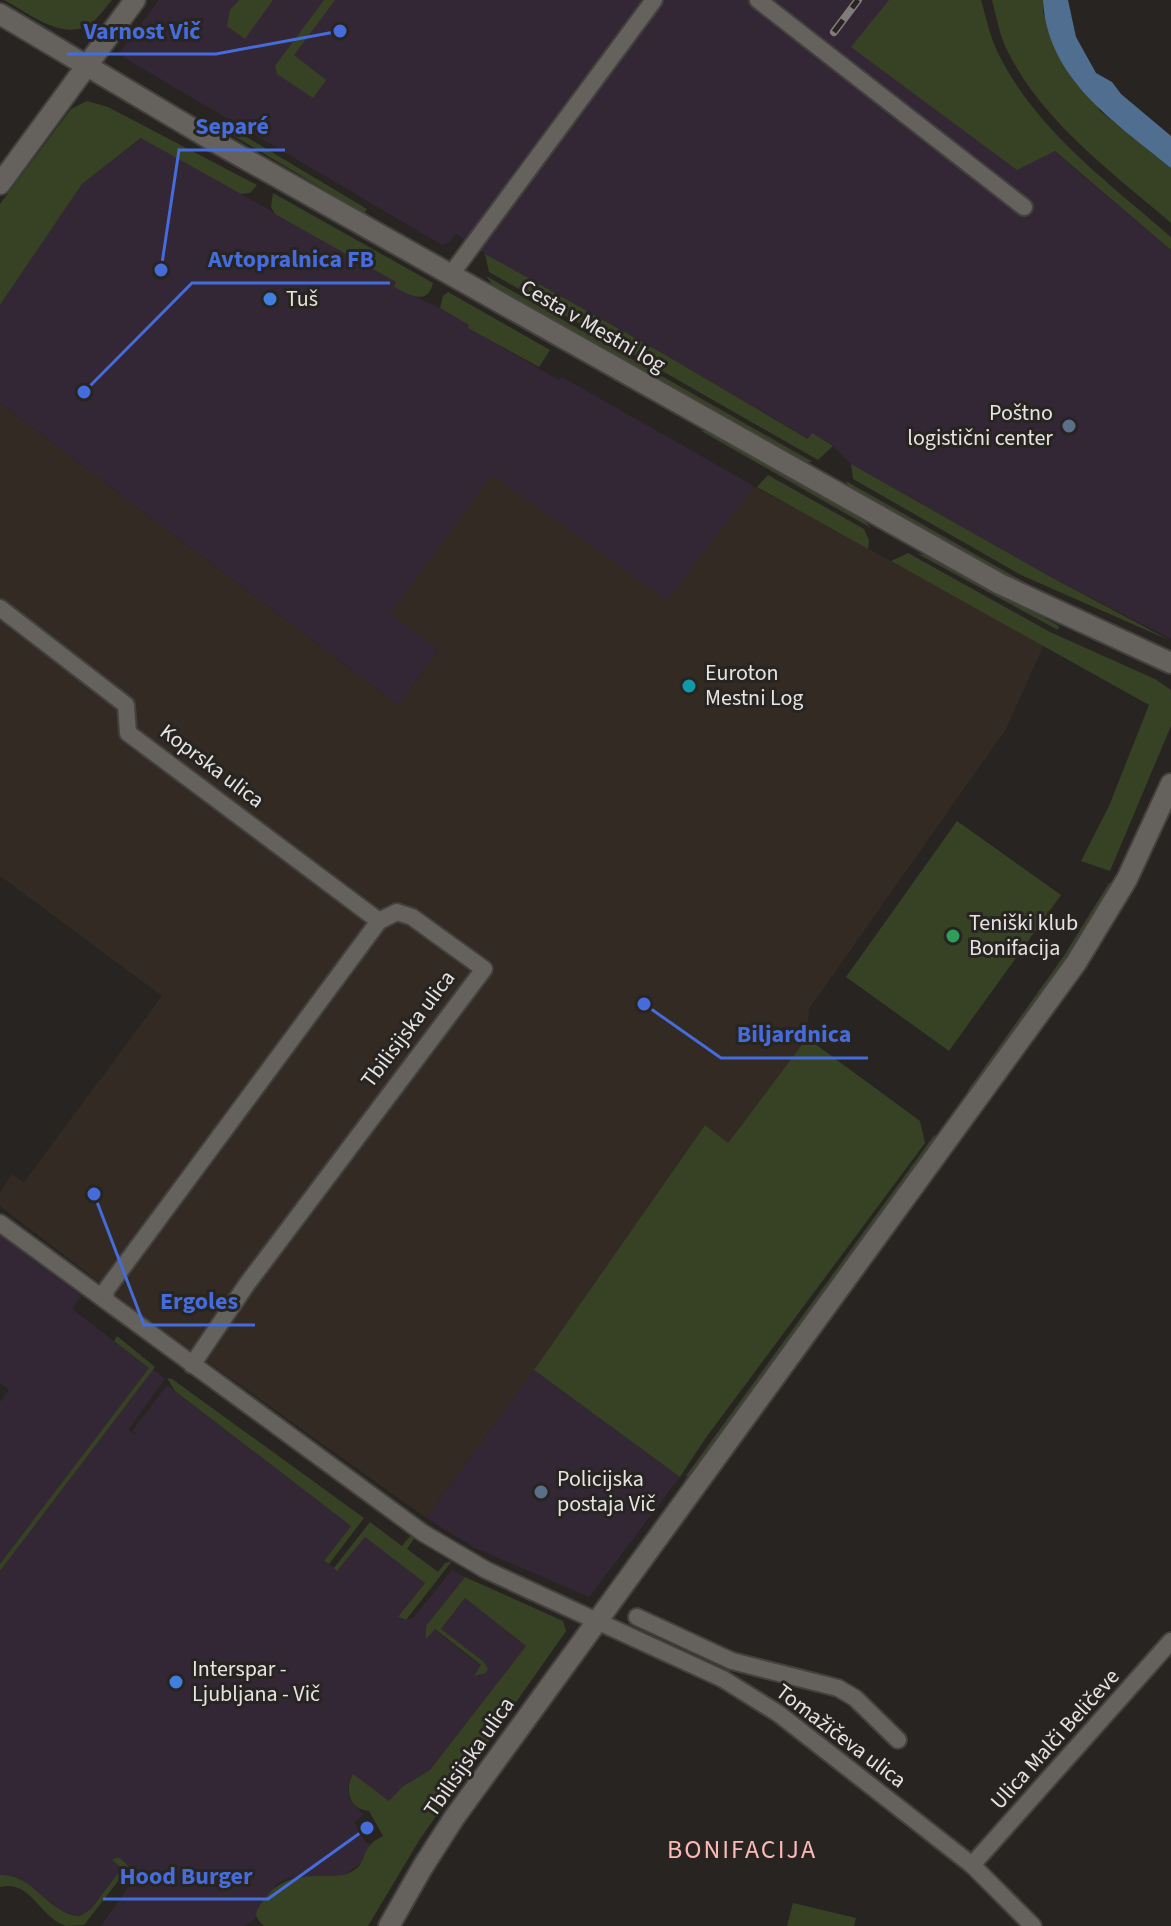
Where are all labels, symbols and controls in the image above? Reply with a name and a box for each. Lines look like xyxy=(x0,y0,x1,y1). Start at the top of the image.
callout: Varnost Vič xyxy=(67,6,216,54)
text: Varnost Vič xyxy=(83,14,201,49)
callout: Separé xyxy=(179,102,285,150)
text: Separé xyxy=(195,109,269,144)
callout: Avtopralnica FB xyxy=(192,235,390,283)
text: Avtopralnica FB xyxy=(207,242,374,277)
street label: Cesta v Mestni log xyxy=(514,271,672,381)
place label: Tuš xyxy=(286,283,318,315)
marker: Tuš xyxy=(261,290,279,308)
place label: Poštno logistični center xyxy=(907,397,1053,454)
marker: Poštno logistični center xyxy=(1060,417,1078,435)
place label: Euroton Mestni Log xyxy=(705,657,803,714)
marker: Euroton Mestni Log xyxy=(680,677,698,695)
street label: Koprska ulica xyxy=(153,716,271,816)
place label: Teniški klub Bonifacija xyxy=(969,907,1078,964)
marker: Teniški klub Bonifacija xyxy=(944,927,962,945)
street label: Tbilisijska ulica xyxy=(353,964,463,1094)
callout: Biljardnica xyxy=(721,1010,868,1058)
text: Biljardnica xyxy=(737,1017,851,1052)
callout: Ergoles xyxy=(144,1277,255,1325)
text: Ergoles xyxy=(160,1284,238,1319)
place label: Policijska postaja Vič xyxy=(557,1463,656,1520)
marker: Policijska postaja Vič xyxy=(532,1483,550,1501)
place label: Interspar - Ljubljana - Vič xyxy=(192,1653,320,1710)
street label: Ulica Malči Beličeve xyxy=(983,1661,1127,1816)
marker: Interspar - Ljubljana - Vič xyxy=(167,1673,185,1691)
street label: Tomažičeva ulica xyxy=(769,1676,913,1796)
street label: Tbilisijska ulica xyxy=(416,1691,522,1823)
district label: BONIFACIJA xyxy=(667,1831,817,1868)
callout: Hood Burger xyxy=(103,1851,268,1899)
text: Hood Burger xyxy=(119,1859,253,1894)

